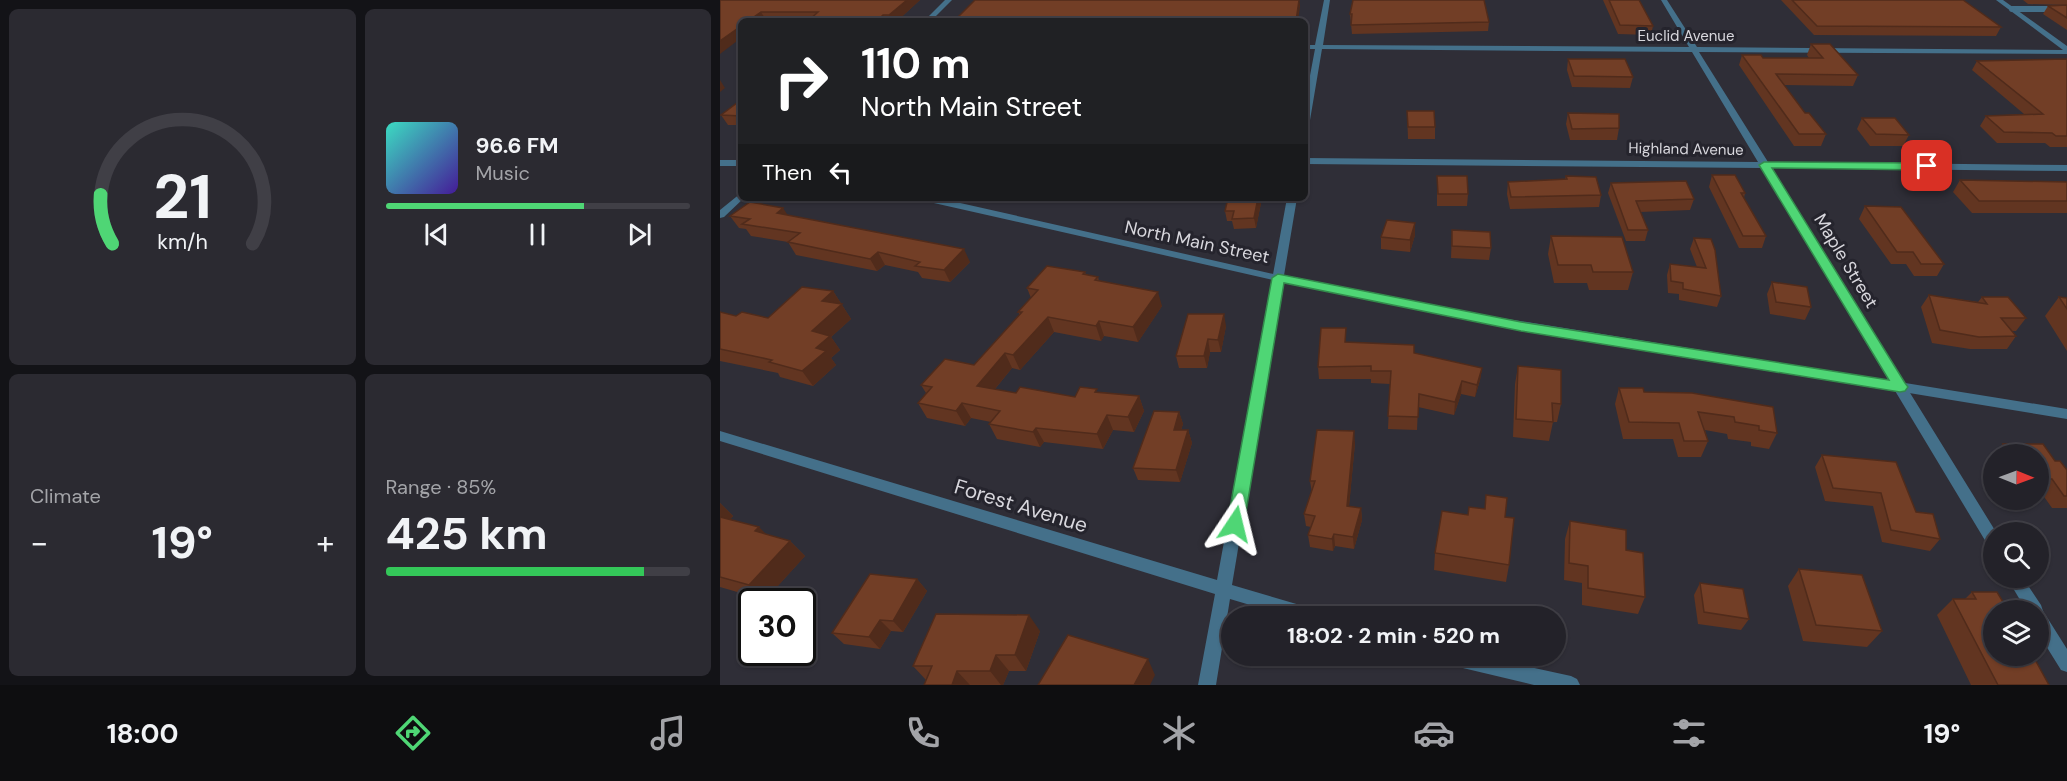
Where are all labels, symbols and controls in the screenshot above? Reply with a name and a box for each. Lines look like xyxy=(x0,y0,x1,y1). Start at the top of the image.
street label: Euclid Avenue xyxy=(1638,26,1734,46)
text: 110 m xyxy=(861,36,971,91)
icon: right xyxy=(762,42,840,120)
text: North Main Street xyxy=(861,89,1082,124)
text: 96.6 FM xyxy=(476,131,558,160)
street label: Highland Avenue xyxy=(1628,138,1744,160)
pin xyxy=(1901,140,1952,191)
icon: arrive xyxy=(1910,149,1943,182)
text: 21 xyxy=(153,156,212,237)
icon: left xyxy=(824,156,857,189)
text: Then xyxy=(762,158,812,187)
text: Music xyxy=(476,160,530,186)
street label: Maple Street xyxy=(1808,209,1884,313)
street label: North Main Street xyxy=(1122,215,1272,269)
icon: previous xyxy=(420,218,453,251)
icon: pause xyxy=(521,218,554,251)
icon: next xyxy=(623,218,656,251)
text: km/h xyxy=(157,228,208,256)
north arrow xyxy=(1983,444,2049,510)
map controls xyxy=(1983,444,2049,666)
street label: Forest Avenue xyxy=(951,472,1091,540)
text: Range · 85% xyxy=(386,474,496,500)
text: Climate xyxy=(30,483,101,509)
position arrow xyxy=(1203,492,1267,556)
text: 425 km xyxy=(386,504,548,563)
text: 19° xyxy=(152,513,213,572)
text: − xyxy=(30,521,48,564)
text: + xyxy=(316,521,334,564)
button: search xyxy=(1983,522,2049,588)
speed limit sign: 30 xyxy=(738,588,816,666)
button: layers xyxy=(1983,600,2049,666)
text: 18:02 · 2 min · 520 m xyxy=(1287,621,1500,650)
icon: directions xyxy=(392,712,434,754)
icon: music xyxy=(647,712,689,754)
icon: phone xyxy=(902,712,944,754)
icon: climate xyxy=(1158,712,1200,754)
icon: car xyxy=(1413,712,1455,754)
icon: filters xyxy=(1668,712,1710,754)
text: 18:00 xyxy=(107,716,178,751)
text: 19° xyxy=(1924,716,1960,751)

